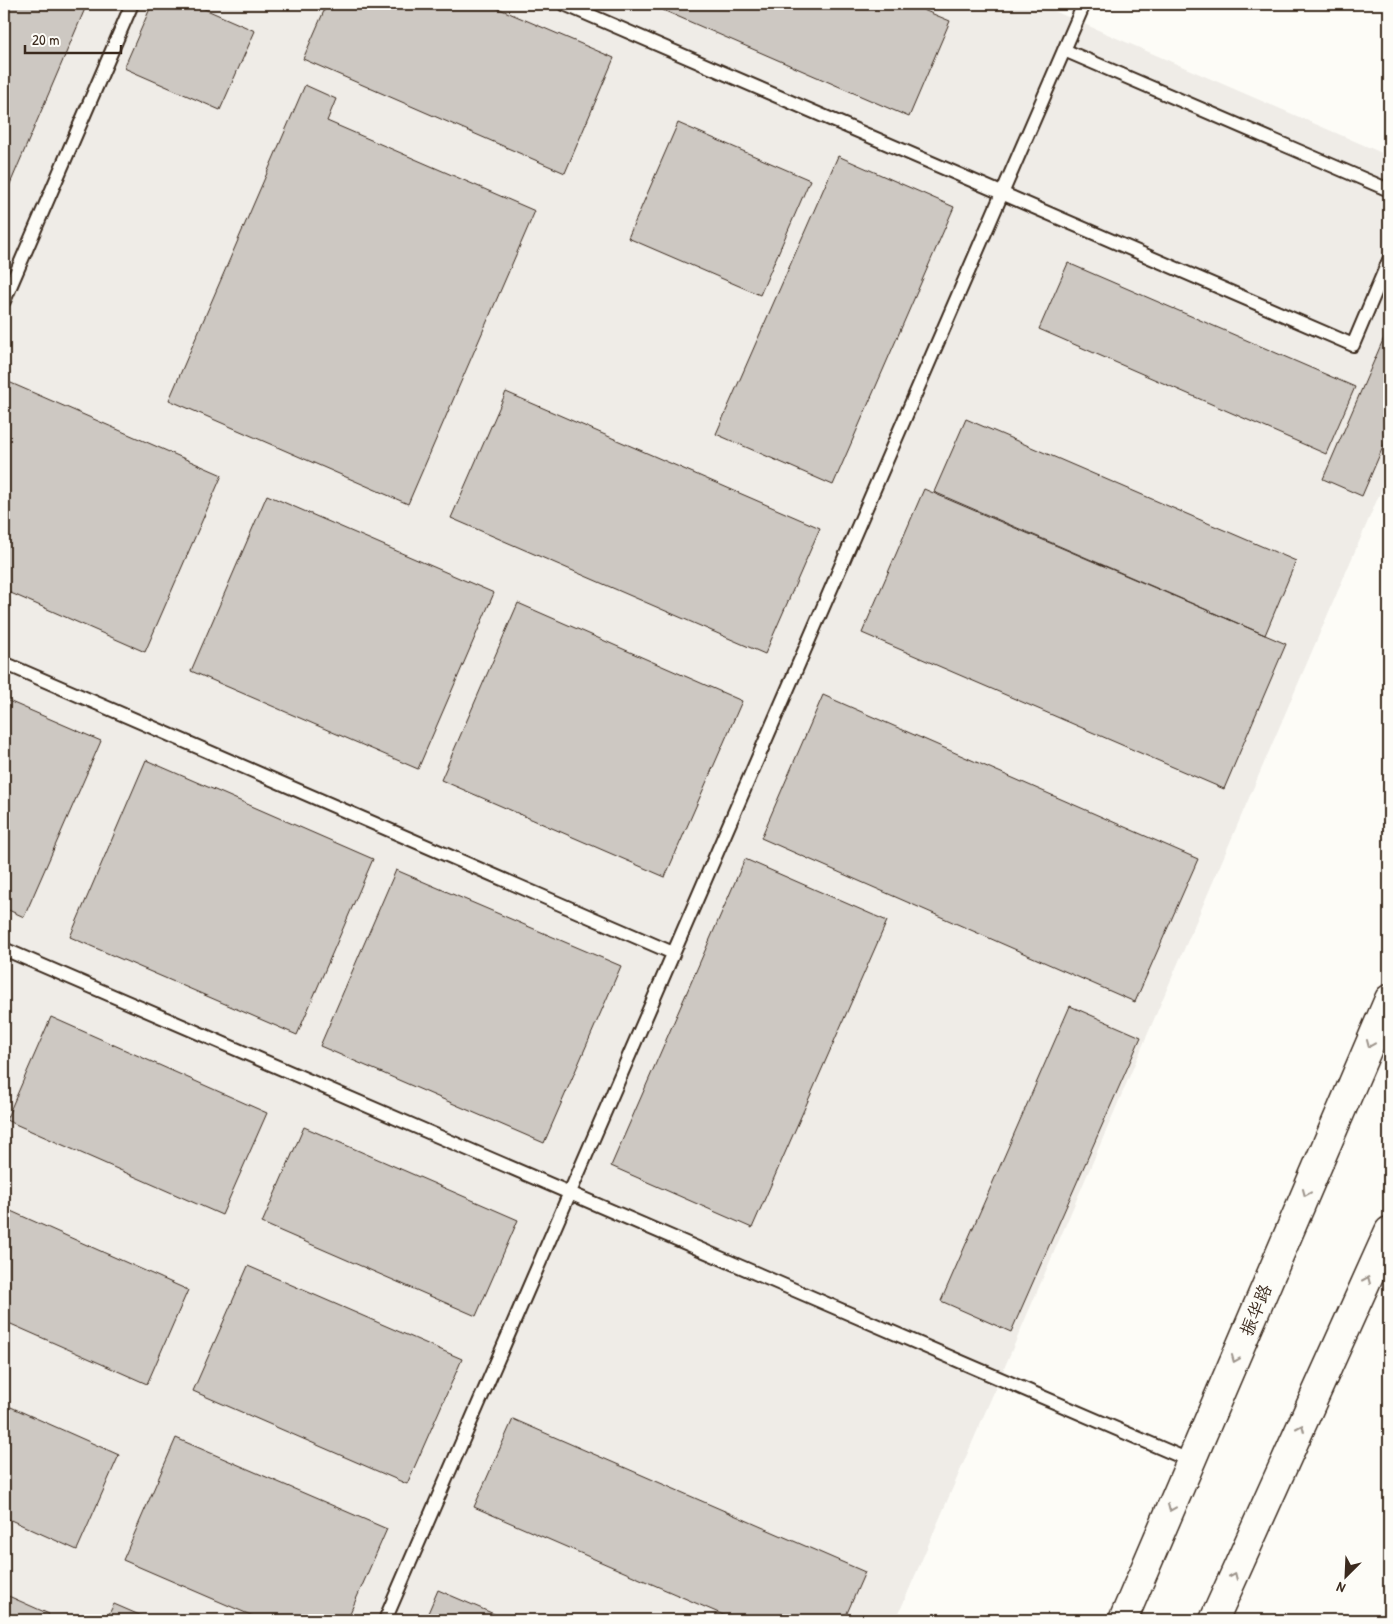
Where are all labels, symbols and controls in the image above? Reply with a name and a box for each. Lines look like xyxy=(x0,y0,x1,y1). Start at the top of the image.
scale bar xyxy=(25,22,121,54)
text: 20 m xyxy=(32,29,59,50)
one-way arrow xyxy=(1366,1039,1377,1048)
one-way arrow xyxy=(1302,1188,1313,1197)
one-way arrow xyxy=(1361,1276,1371,1285)
street label: 振华路 xyxy=(1233,1280,1278,1340)
one-way arrow xyxy=(1231,1354,1242,1363)
one-way arrow xyxy=(1294,1424,1305,1433)
one-way arrow xyxy=(1167,1503,1178,1512)
north arrow xyxy=(1320,1552,1370,1602)
one-way arrow xyxy=(1228,1572,1238,1581)
text: N xyxy=(1333,1578,1348,1599)

